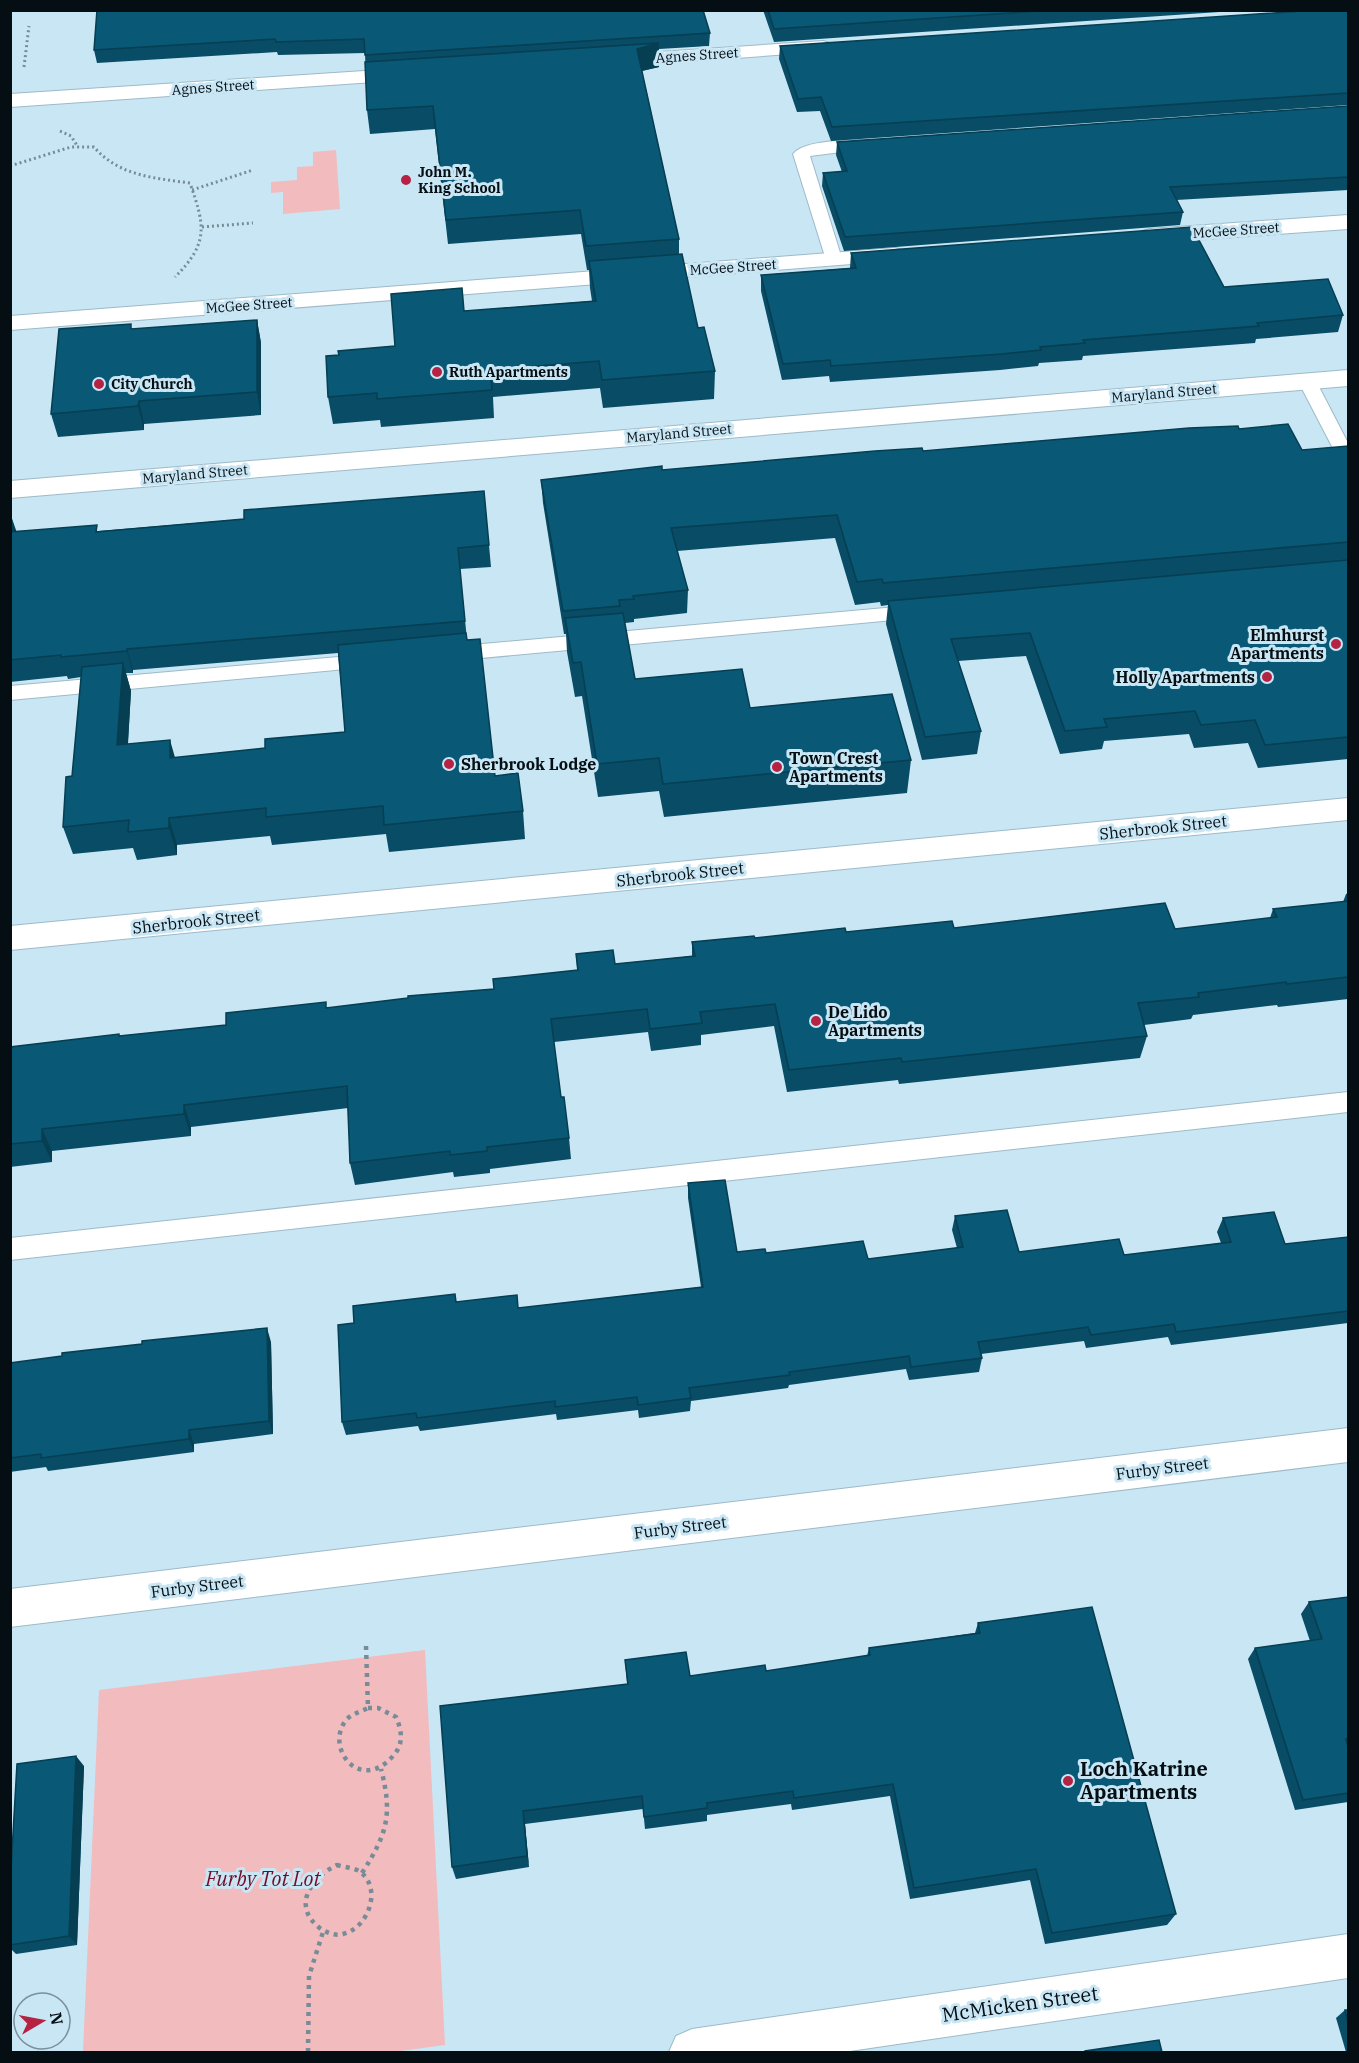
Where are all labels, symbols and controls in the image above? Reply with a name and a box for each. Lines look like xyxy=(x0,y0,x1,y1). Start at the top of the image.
street label: Agnes Street xyxy=(655,43,739,67)
street label: Agnes Street xyxy=(171,75,255,99)
place label: John M. King School xyxy=(418,163,501,197)
marker: John M. King School xyxy=(399,173,413,187)
street label: McGee Street xyxy=(1192,218,1280,242)
street label: McGee Street xyxy=(689,255,777,279)
street label: McGee Street xyxy=(205,293,293,317)
place label: Ruth Apartments xyxy=(449,363,568,381)
marker: Ruth Apartments xyxy=(430,365,444,379)
place label: City Church xyxy=(111,375,193,393)
marker: City Church xyxy=(92,377,106,391)
street label: Maryland Street xyxy=(1111,379,1218,407)
street label: Maryland Street xyxy=(626,419,733,447)
street label: Maryland Street xyxy=(142,460,249,488)
place label: Elmhurst Apartments xyxy=(1230,625,1324,663)
marker: Elmhurst Apartments xyxy=(1329,637,1343,651)
place label: Holly Apartments xyxy=(1116,667,1255,687)
marker: Holly Apartments xyxy=(1260,670,1274,684)
place label: Town Crest Apartments xyxy=(789,748,883,786)
place label: Sherbrook Lodge xyxy=(461,754,596,774)
marker: Sherbrook Lodge xyxy=(442,757,456,771)
marker: Town Crest Apartments xyxy=(770,760,784,774)
street label: Sherbrook Street xyxy=(1098,810,1228,844)
street label: Sherbrook Street xyxy=(615,857,745,891)
street label: Sherbrook Street xyxy=(131,904,261,938)
place label: De Lido Apartments xyxy=(828,1002,922,1040)
marker: De Lido Apartments xyxy=(809,1014,823,1028)
street label: Furby Street xyxy=(1114,1452,1210,1484)
street label: Furby Street xyxy=(632,1511,728,1543)
street label: Furby Street xyxy=(149,1570,245,1602)
place label: Loch Katrine Apartments xyxy=(1080,1755,1208,1805)
marker: Loch Katrine Apartments xyxy=(1061,1774,1075,1788)
park label: Furby Tot Lot xyxy=(205,1865,321,1892)
street label: McMicken Street xyxy=(940,1979,1100,2028)
north arrow xyxy=(12,1991,72,2051)
text: N xyxy=(46,2010,68,2026)

